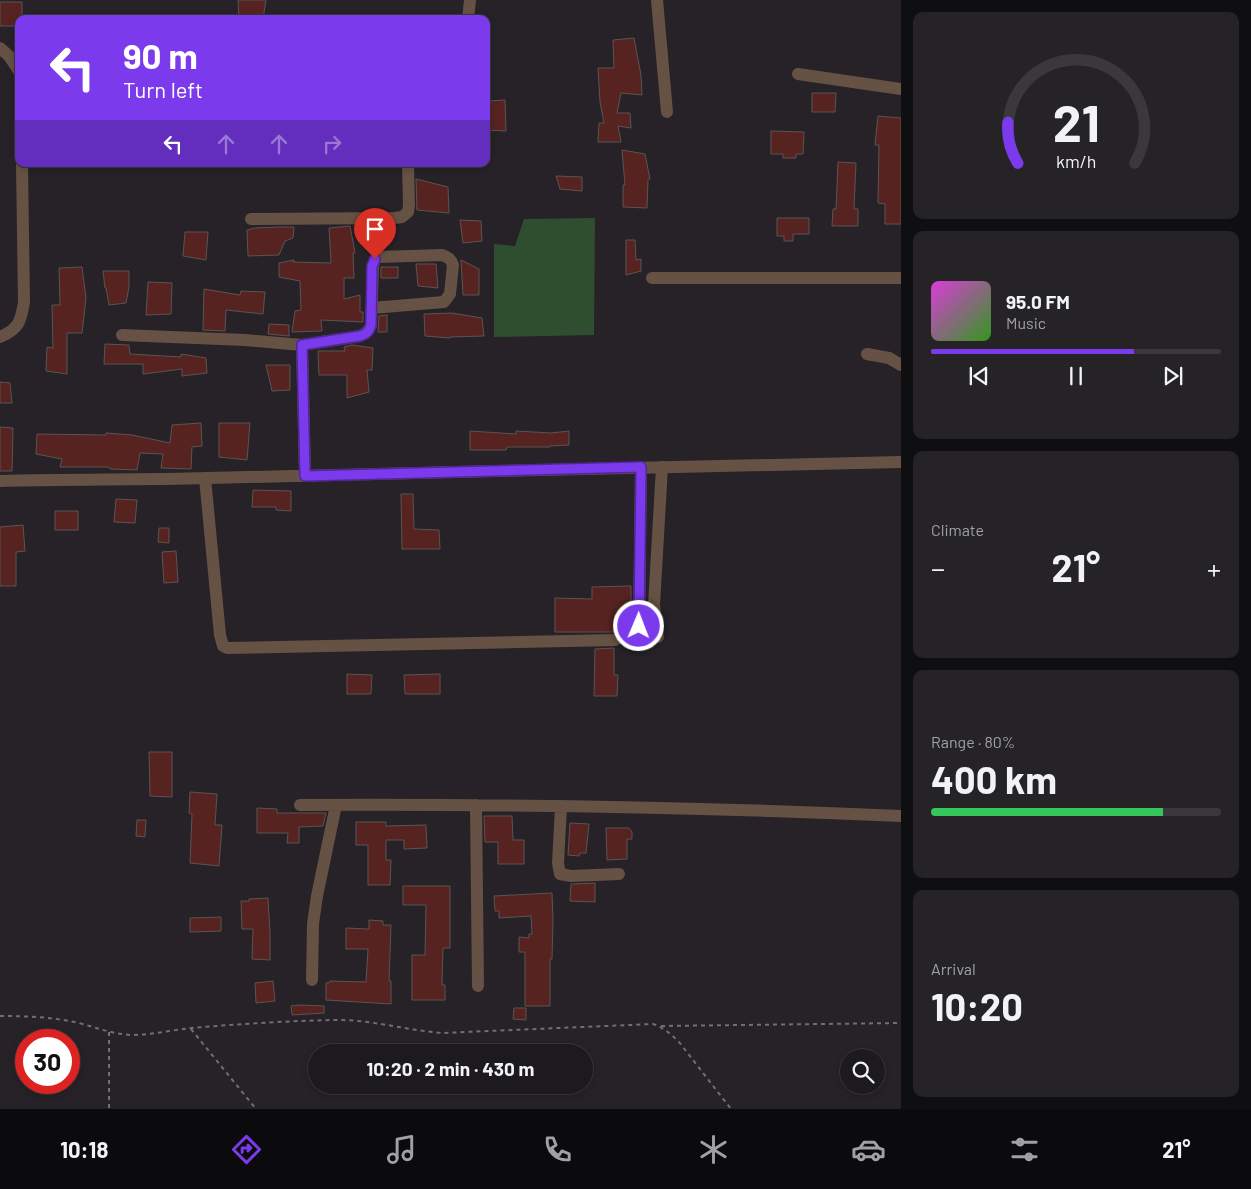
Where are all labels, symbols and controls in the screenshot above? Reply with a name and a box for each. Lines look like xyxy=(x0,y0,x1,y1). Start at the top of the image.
text: 90 m xyxy=(123,34,198,76)
icon: left xyxy=(40,35,105,100)
text: Turn left xyxy=(123,76,203,102)
text: 21 xyxy=(1052,90,1100,152)
icon: left xyxy=(159,130,187,158)
icon: ahead xyxy=(212,130,240,158)
icon: ahead xyxy=(265,130,293,158)
icon: right xyxy=(318,130,346,158)
text: km/h xyxy=(1056,150,1096,172)
pin xyxy=(354,208,396,259)
icon: arrive xyxy=(361,215,389,243)
text: 95.0 FM xyxy=(1006,290,1070,313)
text: Music xyxy=(1006,313,1046,332)
icon: previous xyxy=(965,362,993,390)
icon: pause xyxy=(1062,362,1090,390)
icon: next xyxy=(1159,362,1187,390)
text: Climate xyxy=(931,520,984,539)
text: 21° xyxy=(1052,544,1100,590)
text: − xyxy=(931,551,945,585)
text: + xyxy=(1207,551,1221,585)
position arrow xyxy=(612,599,664,651)
text: Range · 80% xyxy=(931,732,1015,751)
text: 400 km xyxy=(931,756,1057,802)
text: Arrival xyxy=(931,959,976,978)
text: 10:20 xyxy=(931,983,1023,1029)
speed limit sign: 30 xyxy=(15,1029,80,1094)
map controls xyxy=(840,1049,885,1094)
button: search xyxy=(840,1049,885,1094)
text: 10:20 · 2 min · 430 m xyxy=(367,1057,534,1080)
icon: directions xyxy=(229,1132,264,1167)
icon: music xyxy=(384,1132,419,1167)
icon: phone xyxy=(540,1132,575,1167)
icon: climate xyxy=(696,1132,731,1167)
icon: car xyxy=(851,1132,886,1167)
icon: filters xyxy=(1007,1132,1042,1167)
text: 10:18 xyxy=(60,1136,108,1162)
text: 21° xyxy=(1162,1136,1191,1162)

